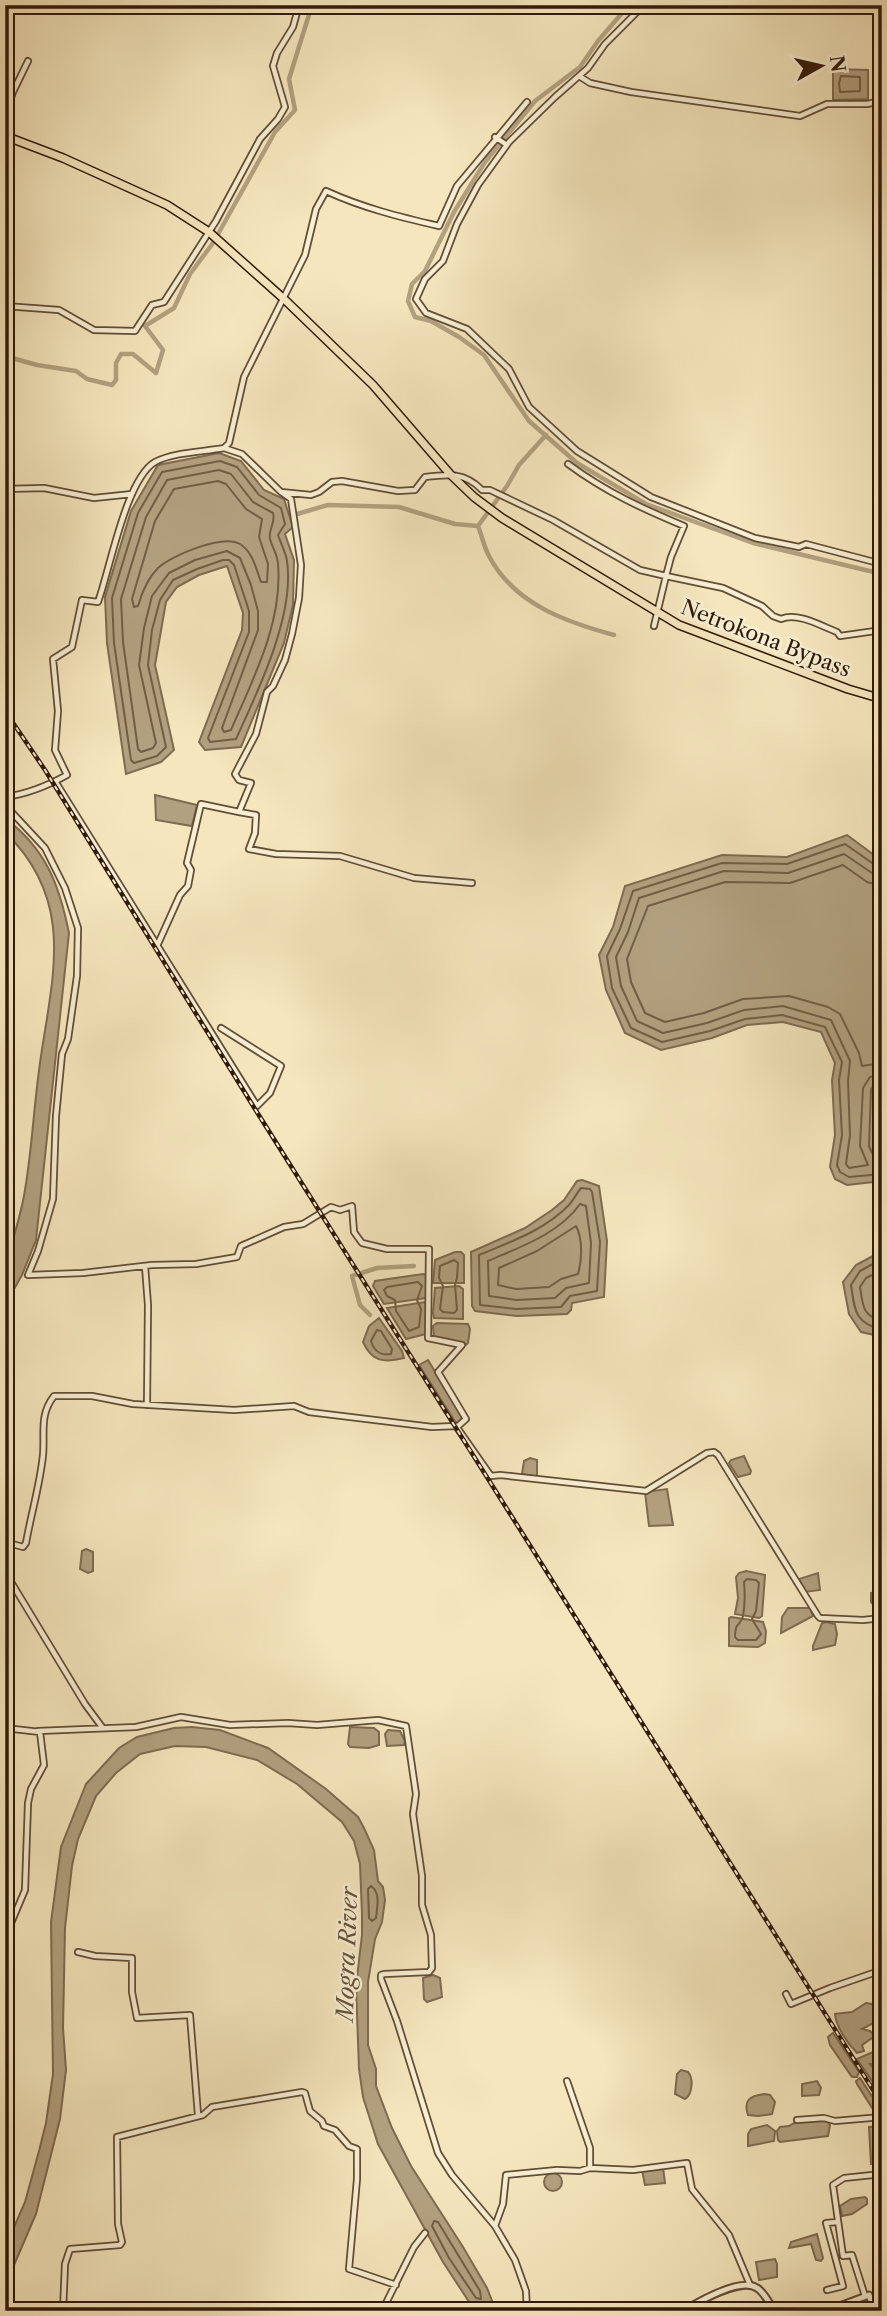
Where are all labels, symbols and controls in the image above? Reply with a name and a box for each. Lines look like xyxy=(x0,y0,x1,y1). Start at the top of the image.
north arrow xyxy=(786,32,856,102)
text: N xyxy=(825,54,850,73)
street label: Netrokona Bypass xyxy=(678,594,854,682)
water label: Mogra River xyxy=(331,1885,363,2025)

